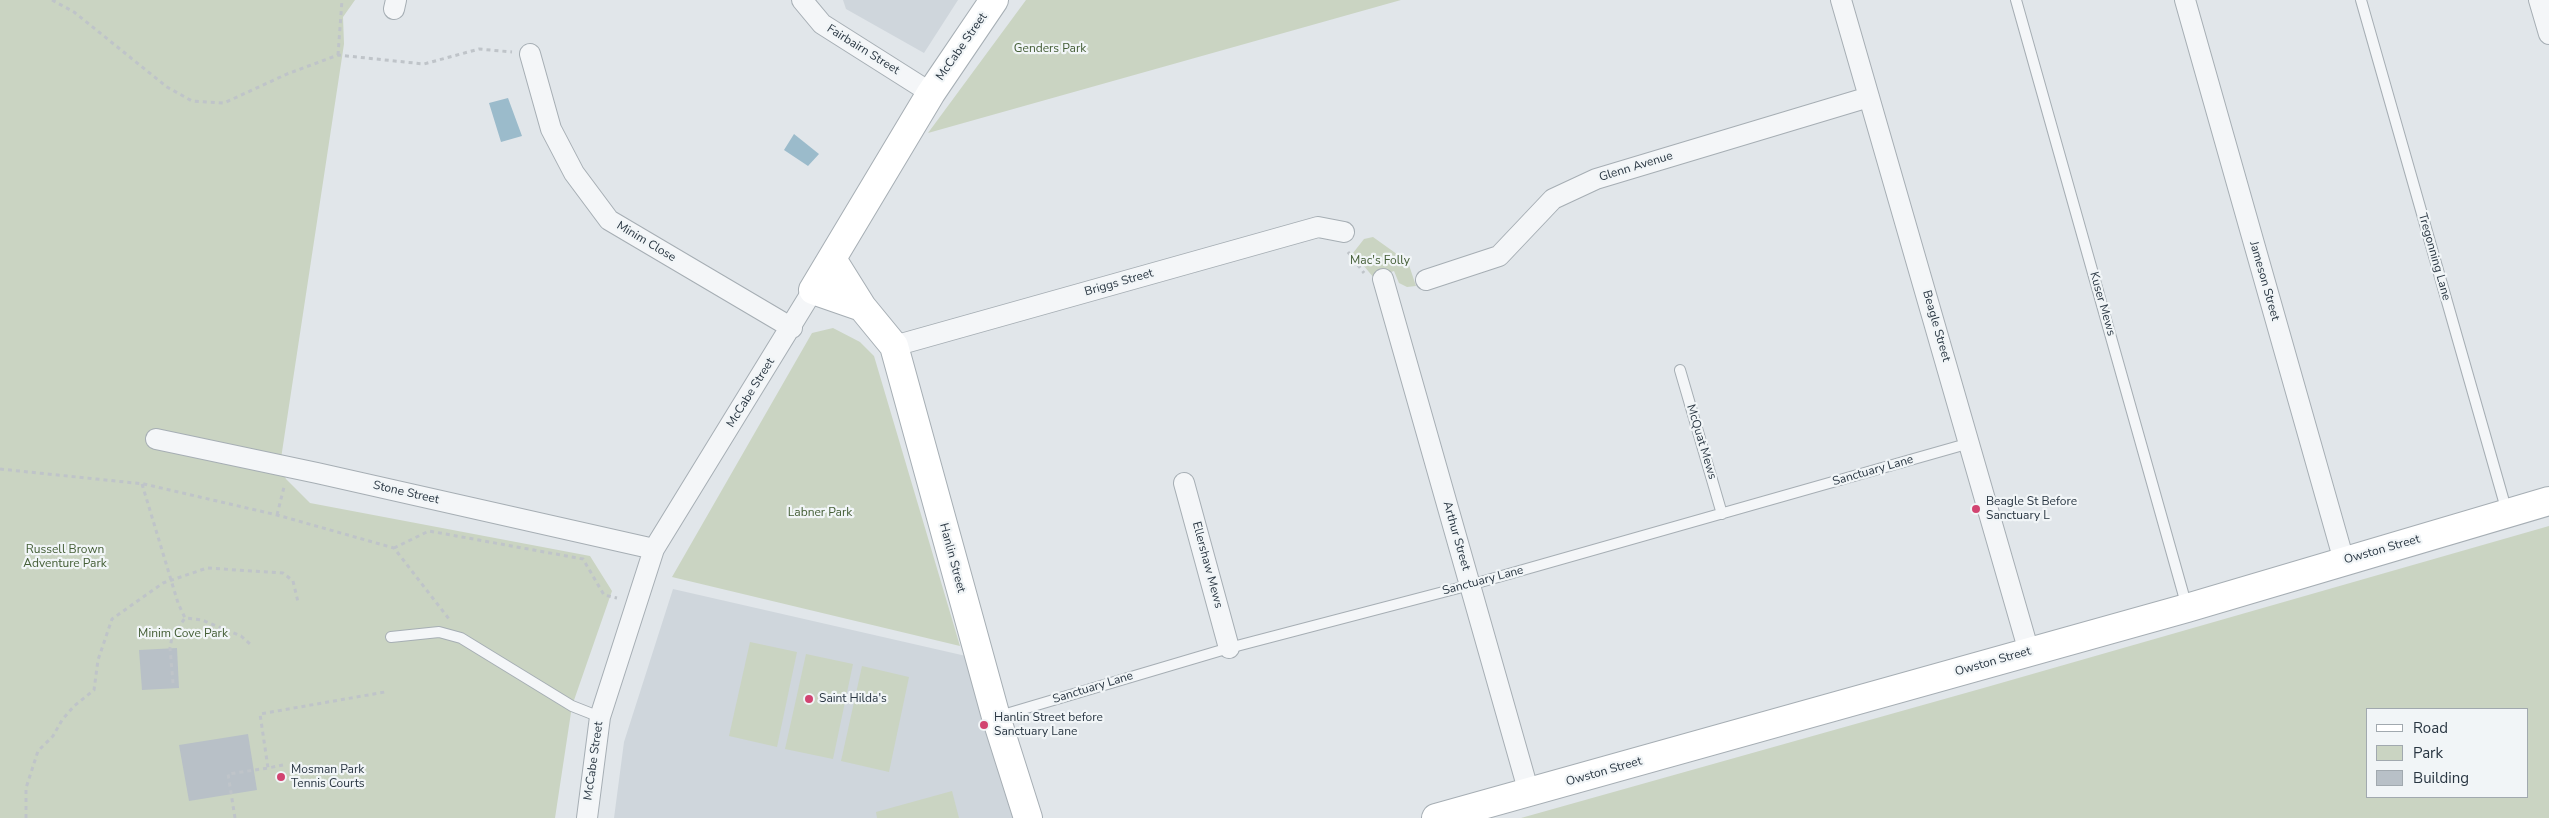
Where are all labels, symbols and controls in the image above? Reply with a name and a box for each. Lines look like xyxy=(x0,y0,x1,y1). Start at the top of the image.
street label: McCabe Street xyxy=(933,10,991,84)
street label: Fairbairn Street xyxy=(824,22,902,78)
park label: Genders Park xyxy=(1014,42,1086,56)
street label: Glenn Avenue xyxy=(1597,149,1675,185)
street label: Tregonning Lane xyxy=(2415,212,2453,302)
street label: Minim Close xyxy=(614,219,678,265)
street label: Jameson Street xyxy=(2246,240,2282,322)
park label: Mac's Folly xyxy=(1350,254,1410,268)
street label: Briggs Street xyxy=(1083,266,1155,300)
street label: Kuser Mews xyxy=(2086,270,2118,338)
street label: Beagle Street xyxy=(1919,289,1953,363)
street label: McCabe Street xyxy=(724,356,778,430)
street label: McQuat Mews xyxy=(1683,403,1719,481)
street label: Sanctuary Lane xyxy=(1831,453,1915,489)
street label: Stone Street xyxy=(372,478,440,508)
place label: Beagle St Before Sanctuary L xyxy=(1986,495,2077,523)
street label: Arthur Street xyxy=(1439,500,1473,572)
marker: Beagle St Before Sanctuary L xyxy=(1970,503,1982,515)
park label: Labner Park xyxy=(788,506,852,520)
street label: Ellershaw Mews xyxy=(1189,520,1225,610)
street label: Hanlin Street xyxy=(936,522,968,594)
street label: Owston Street xyxy=(2342,532,2422,568)
park label: Russell Brown Adventure Park xyxy=(23,543,107,571)
street label: Sanctuary Lane xyxy=(1441,563,1525,599)
park label: Minim Cove Park xyxy=(138,627,228,641)
street label: Owston Street xyxy=(1953,644,2033,680)
street label: Sanctuary Lane xyxy=(1051,669,1135,707)
place label: Saint Hilda's xyxy=(819,692,887,706)
marker: Saint Hilda's xyxy=(803,693,815,705)
legend xyxy=(2366,708,2529,798)
place label: Hanlin Street before Sanctuary Lane xyxy=(994,711,1103,739)
text: Road xyxy=(2413,718,2448,738)
marker: Hanlin Street before Sanctuary Lane xyxy=(978,719,990,731)
street label: McCabe Street xyxy=(581,721,607,801)
text: Park xyxy=(2413,743,2443,763)
street label: Owston Street xyxy=(1564,754,1644,790)
place label: Mosman Park Tennis Courts xyxy=(291,763,365,791)
text: Building xyxy=(2413,768,2469,788)
marker: Mosman Park Tennis Courts xyxy=(275,771,287,783)

